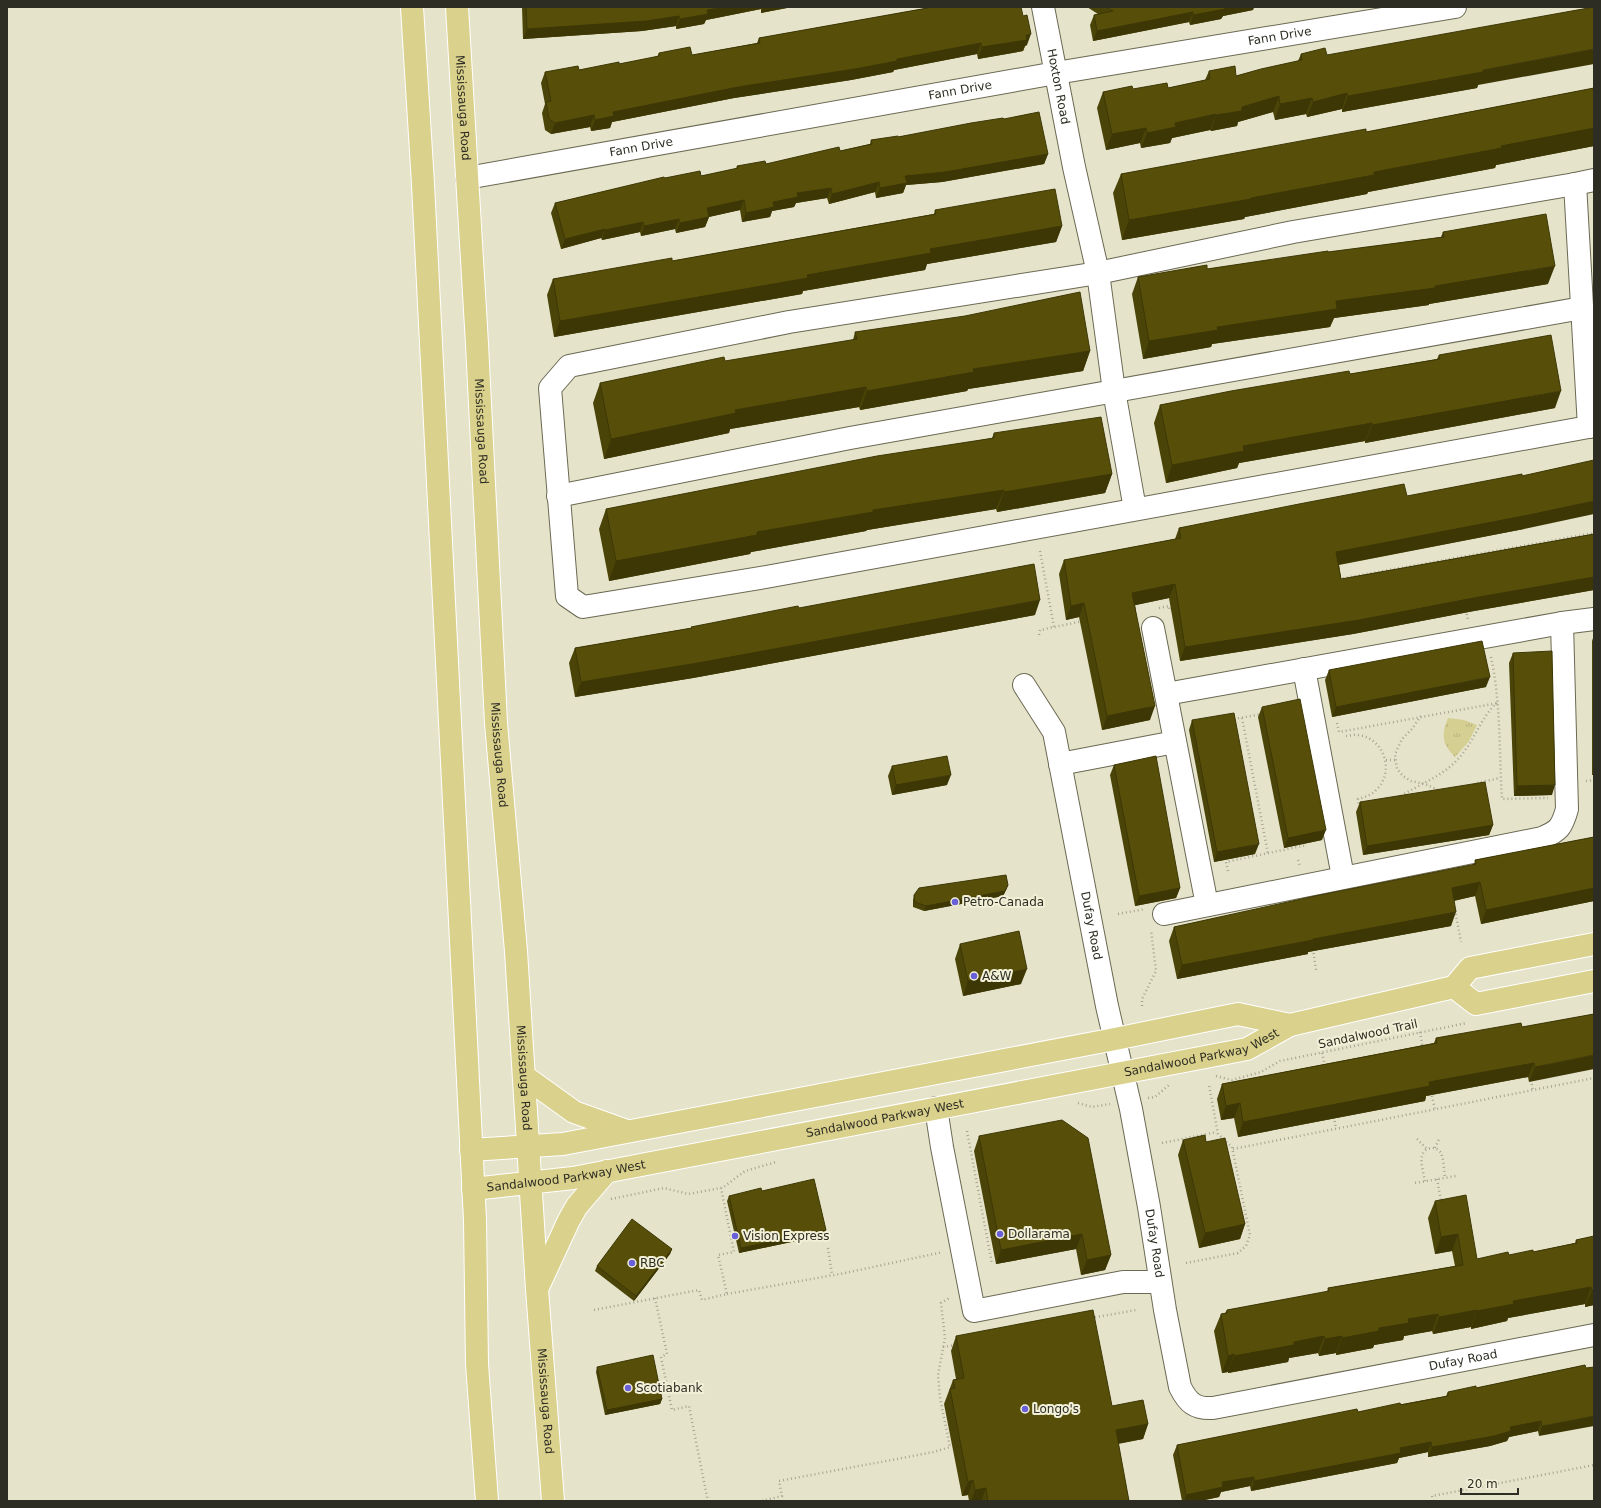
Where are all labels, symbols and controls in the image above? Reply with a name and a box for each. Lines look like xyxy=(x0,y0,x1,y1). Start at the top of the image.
street label: Fann Drive xyxy=(1247,24,1313,48)
street label: Hoxton Road xyxy=(1044,48,1073,126)
street label: Mississauga Road xyxy=(453,54,473,161)
street label: Fann Drive xyxy=(927,78,993,103)
street label: Fann Drive xyxy=(608,134,674,159)
street label: Mississauga Road xyxy=(472,378,491,485)
street label: Mississauga Road xyxy=(488,702,510,808)
street label: Dufay Road xyxy=(1078,890,1105,961)
place label: Petro-Canada xyxy=(963,895,1044,909)
marker: Petro-Canada xyxy=(950,897,960,907)
place label: A&W xyxy=(982,969,1012,983)
marker: A&W xyxy=(969,971,979,981)
street label: Sandalwood Trail xyxy=(1317,1017,1419,1051)
street label: Mississauga Road xyxy=(514,1024,534,1131)
street label: Sandalwood Parkway West xyxy=(1123,1025,1282,1079)
street label: Sandalwood Parkway West xyxy=(805,1096,965,1140)
street label: Sandalwood Parkway West xyxy=(486,1157,647,1194)
street label: Dufay Road xyxy=(1142,1208,1167,1279)
place label: Dollarama xyxy=(1008,1227,1070,1241)
place label: Vision Express xyxy=(743,1229,829,1243)
marker: Dollarama xyxy=(995,1229,1005,1239)
marker: Vision Express xyxy=(730,1231,740,1241)
place label: RBC xyxy=(640,1256,665,1270)
marker: RBC xyxy=(627,1258,637,1268)
street label: Dufay Road xyxy=(1428,1347,1499,1373)
street label: Mississauga Road xyxy=(534,1348,556,1454)
place label: Scotiabank xyxy=(636,1381,703,1395)
marker: Scotiabank xyxy=(623,1383,633,1393)
place label: Longo's xyxy=(1033,1402,1079,1416)
marker: Longo's xyxy=(1020,1404,1030,1414)
scale bar xyxy=(1461,1470,1518,1496)
text: 20 m xyxy=(1467,1477,1498,1491)

